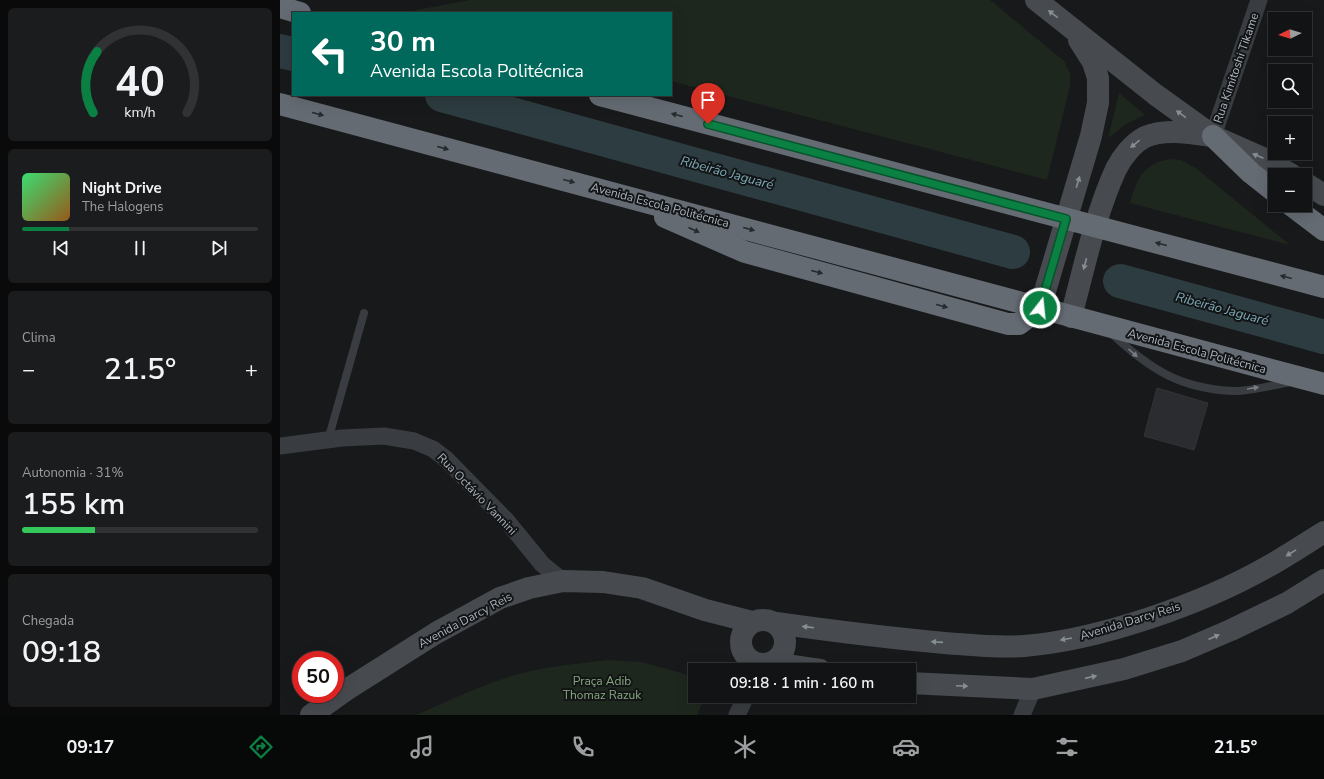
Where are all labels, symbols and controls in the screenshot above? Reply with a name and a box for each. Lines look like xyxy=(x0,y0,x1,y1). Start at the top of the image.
one-way arrow xyxy=(1048,9,1059,18)
street label: Rua Kimitoshi Tikame xyxy=(1210,11,1262,125)
north arrow xyxy=(1268,12,1312,56)
map controls xyxy=(1268,12,1312,212)
text: 30 m xyxy=(370,23,436,61)
icon: left xyxy=(304,28,356,80)
text: 40 xyxy=(115,54,165,111)
text: Avenida Escola Politécnica xyxy=(370,59,584,83)
button: search xyxy=(1268,64,1312,108)
pin xyxy=(691,83,725,124)
icon: arrive xyxy=(697,89,719,111)
text: km/h xyxy=(124,102,156,121)
one-way arrow xyxy=(1176,110,1187,118)
one-way arrow xyxy=(311,112,324,118)
one-way arrow xyxy=(671,112,683,118)
button: + xyxy=(1268,116,1312,160)
one-way arrow xyxy=(1130,140,1141,149)
one-way arrow xyxy=(438,145,450,151)
water label: Ribeirão Jaguaré xyxy=(678,152,776,194)
one-way arrow xyxy=(1252,153,1264,159)
button: − xyxy=(1268,168,1312,212)
one-way arrow xyxy=(1075,176,1081,188)
text: Night Drive xyxy=(82,178,162,198)
one-way arrow xyxy=(563,178,575,184)
street label: Avenida Escola Politécnica xyxy=(589,179,731,231)
text: The Halogens xyxy=(82,198,163,216)
one-way arrow xyxy=(743,226,755,232)
one-way arrow xyxy=(688,227,700,234)
icon: previous xyxy=(50,237,72,259)
icon: pause xyxy=(129,237,151,259)
icon: next xyxy=(208,237,230,259)
one-way arrow xyxy=(1154,241,1166,247)
one-way arrow xyxy=(1082,258,1088,271)
one-way arrow xyxy=(811,269,823,275)
one-way arrow xyxy=(1280,274,1292,280)
position arrow xyxy=(1019,287,1061,329)
water label: Ribeirão Jaguaré xyxy=(1173,288,1271,330)
one-way arrow xyxy=(937,303,949,309)
street label: Avenida Escola Politécnica xyxy=(1126,325,1268,377)
text: Clima xyxy=(22,329,56,347)
one-way arrow xyxy=(1128,348,1138,357)
text: 21.5° xyxy=(104,349,176,390)
text: − xyxy=(22,355,35,385)
text: + xyxy=(245,355,258,385)
one-way arrow xyxy=(1247,385,1259,391)
street label: Rua Octávio Vannini xyxy=(434,450,520,538)
text: Autonomia · 31% xyxy=(22,464,123,482)
text: 155 km xyxy=(22,484,125,525)
one-way arrow xyxy=(1285,549,1297,556)
street label: Avenida Darcy Reis xyxy=(415,588,515,652)
street label: Avenida Darcy Reis xyxy=(1078,598,1182,644)
text: Chegada xyxy=(22,612,74,630)
one-way arrow xyxy=(802,624,814,631)
text: 09:18 xyxy=(22,632,101,673)
one-way arrow xyxy=(1208,634,1220,640)
one-way arrow xyxy=(1060,636,1072,642)
one-way arrow xyxy=(931,639,943,646)
speed limit sign: 50 xyxy=(292,651,344,703)
park label: Praça Adib Thomaz Razuk xyxy=(563,673,642,703)
text: 09:18 · 1 min · 160 m xyxy=(730,673,874,693)
one-way arrow xyxy=(1085,674,1097,680)
one-way arrow xyxy=(956,683,968,690)
icon: directions xyxy=(247,733,275,761)
icon: music xyxy=(408,733,436,761)
icon: phone xyxy=(569,733,597,761)
icon: climate xyxy=(731,733,759,761)
icon: car xyxy=(892,733,920,761)
icon: filters xyxy=(1053,733,1081,761)
text: 09:17 xyxy=(67,735,114,759)
text: 21.5° xyxy=(1214,735,1257,759)

